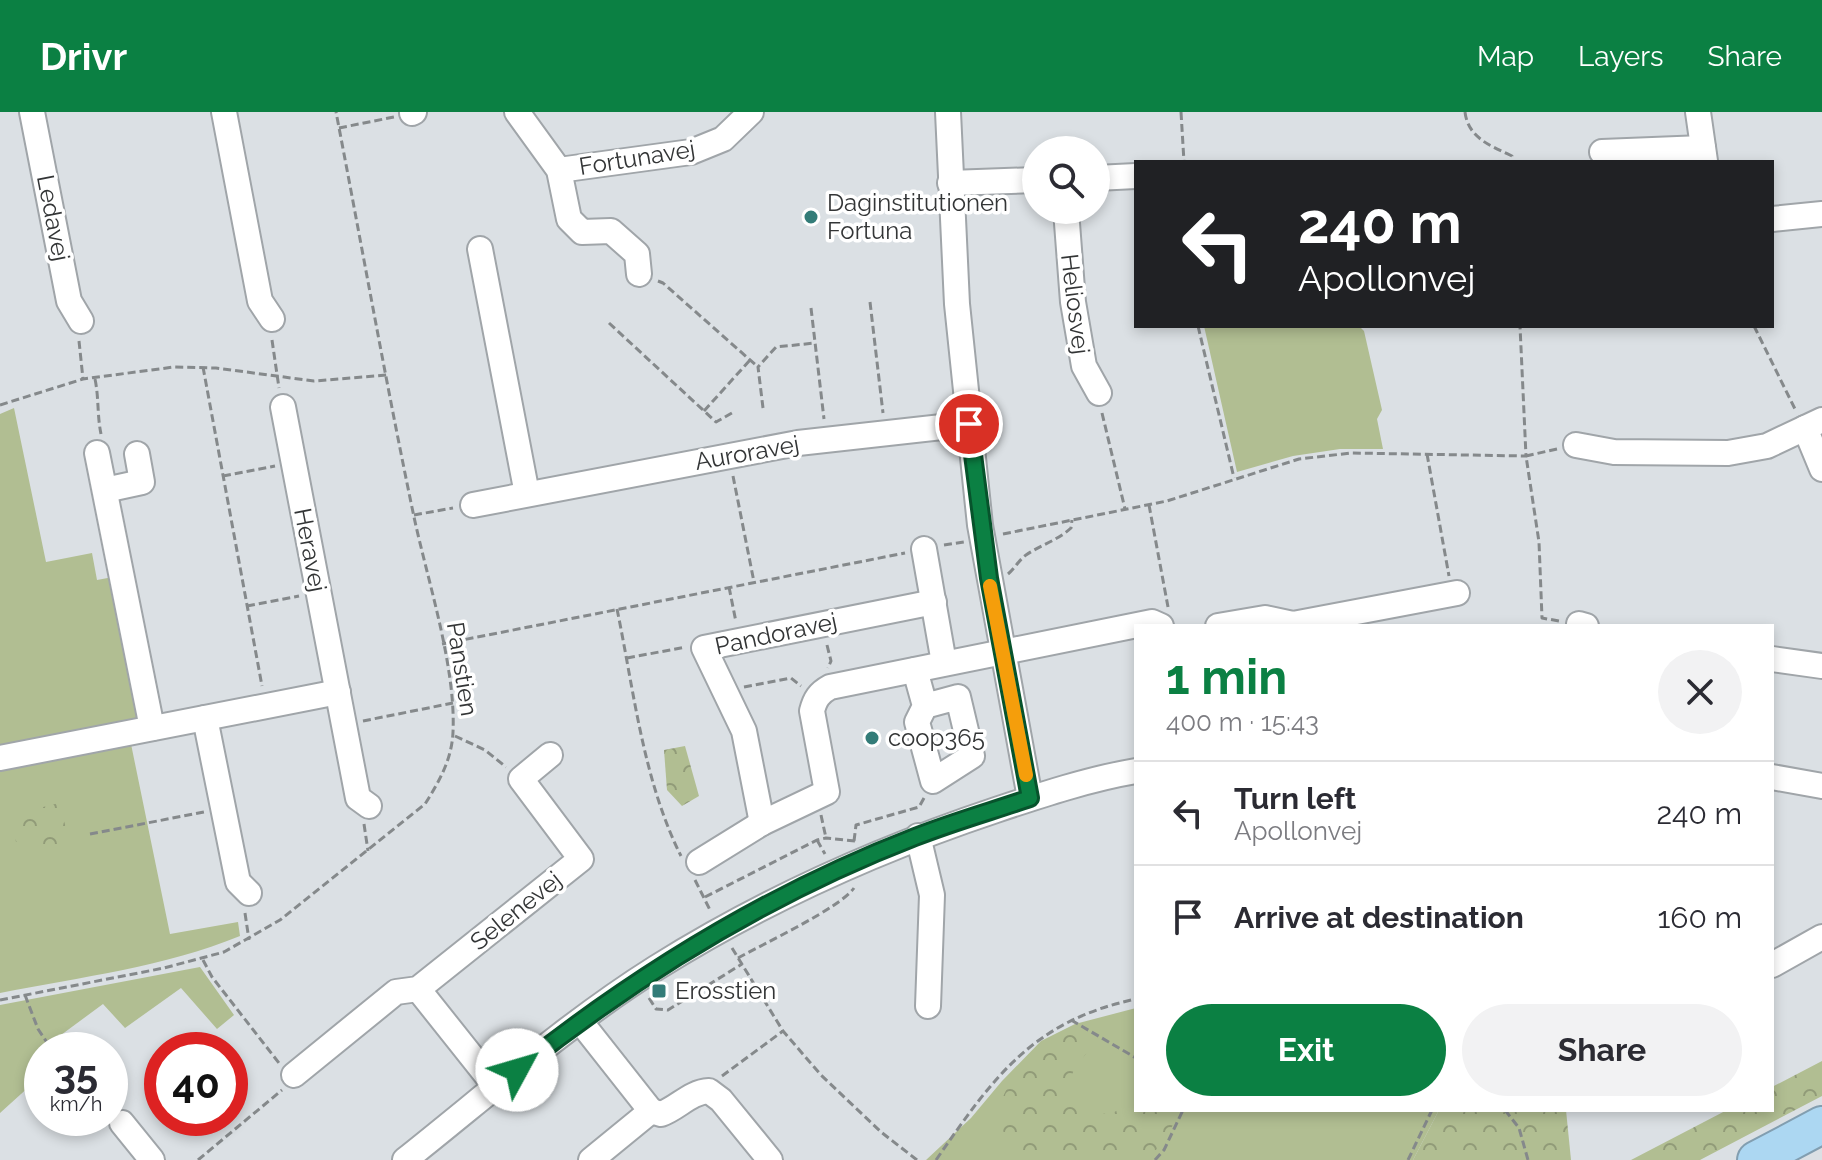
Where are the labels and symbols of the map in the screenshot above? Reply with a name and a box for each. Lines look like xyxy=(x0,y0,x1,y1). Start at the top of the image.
street label: Fortunavej xyxy=(577,134,697,181)
street label: Ledavej xyxy=(31,172,76,264)
place label: Daginstitutionen Fortuna xyxy=(827,188,1008,245)
marker: Daginstitutionen Fortuna xyxy=(802,208,820,226)
street label: Heliosvej xyxy=(1055,252,1096,356)
pin xyxy=(935,390,1003,458)
street label: Auroravej xyxy=(692,429,801,476)
street label: Heravej xyxy=(288,506,333,594)
street label: Pandoravej xyxy=(712,606,840,661)
street label: Panstien xyxy=(441,620,484,718)
place label: coop365 xyxy=(888,723,985,752)
marker: coop365 xyxy=(863,729,881,747)
street label: Selenevej xyxy=(464,865,567,956)
place label: Erosstien xyxy=(675,976,776,1005)
marker: Erosstien xyxy=(650,982,668,1000)
position arrow xyxy=(475,1028,559,1112)
speed limit sign: 40 xyxy=(144,1032,248,1136)

